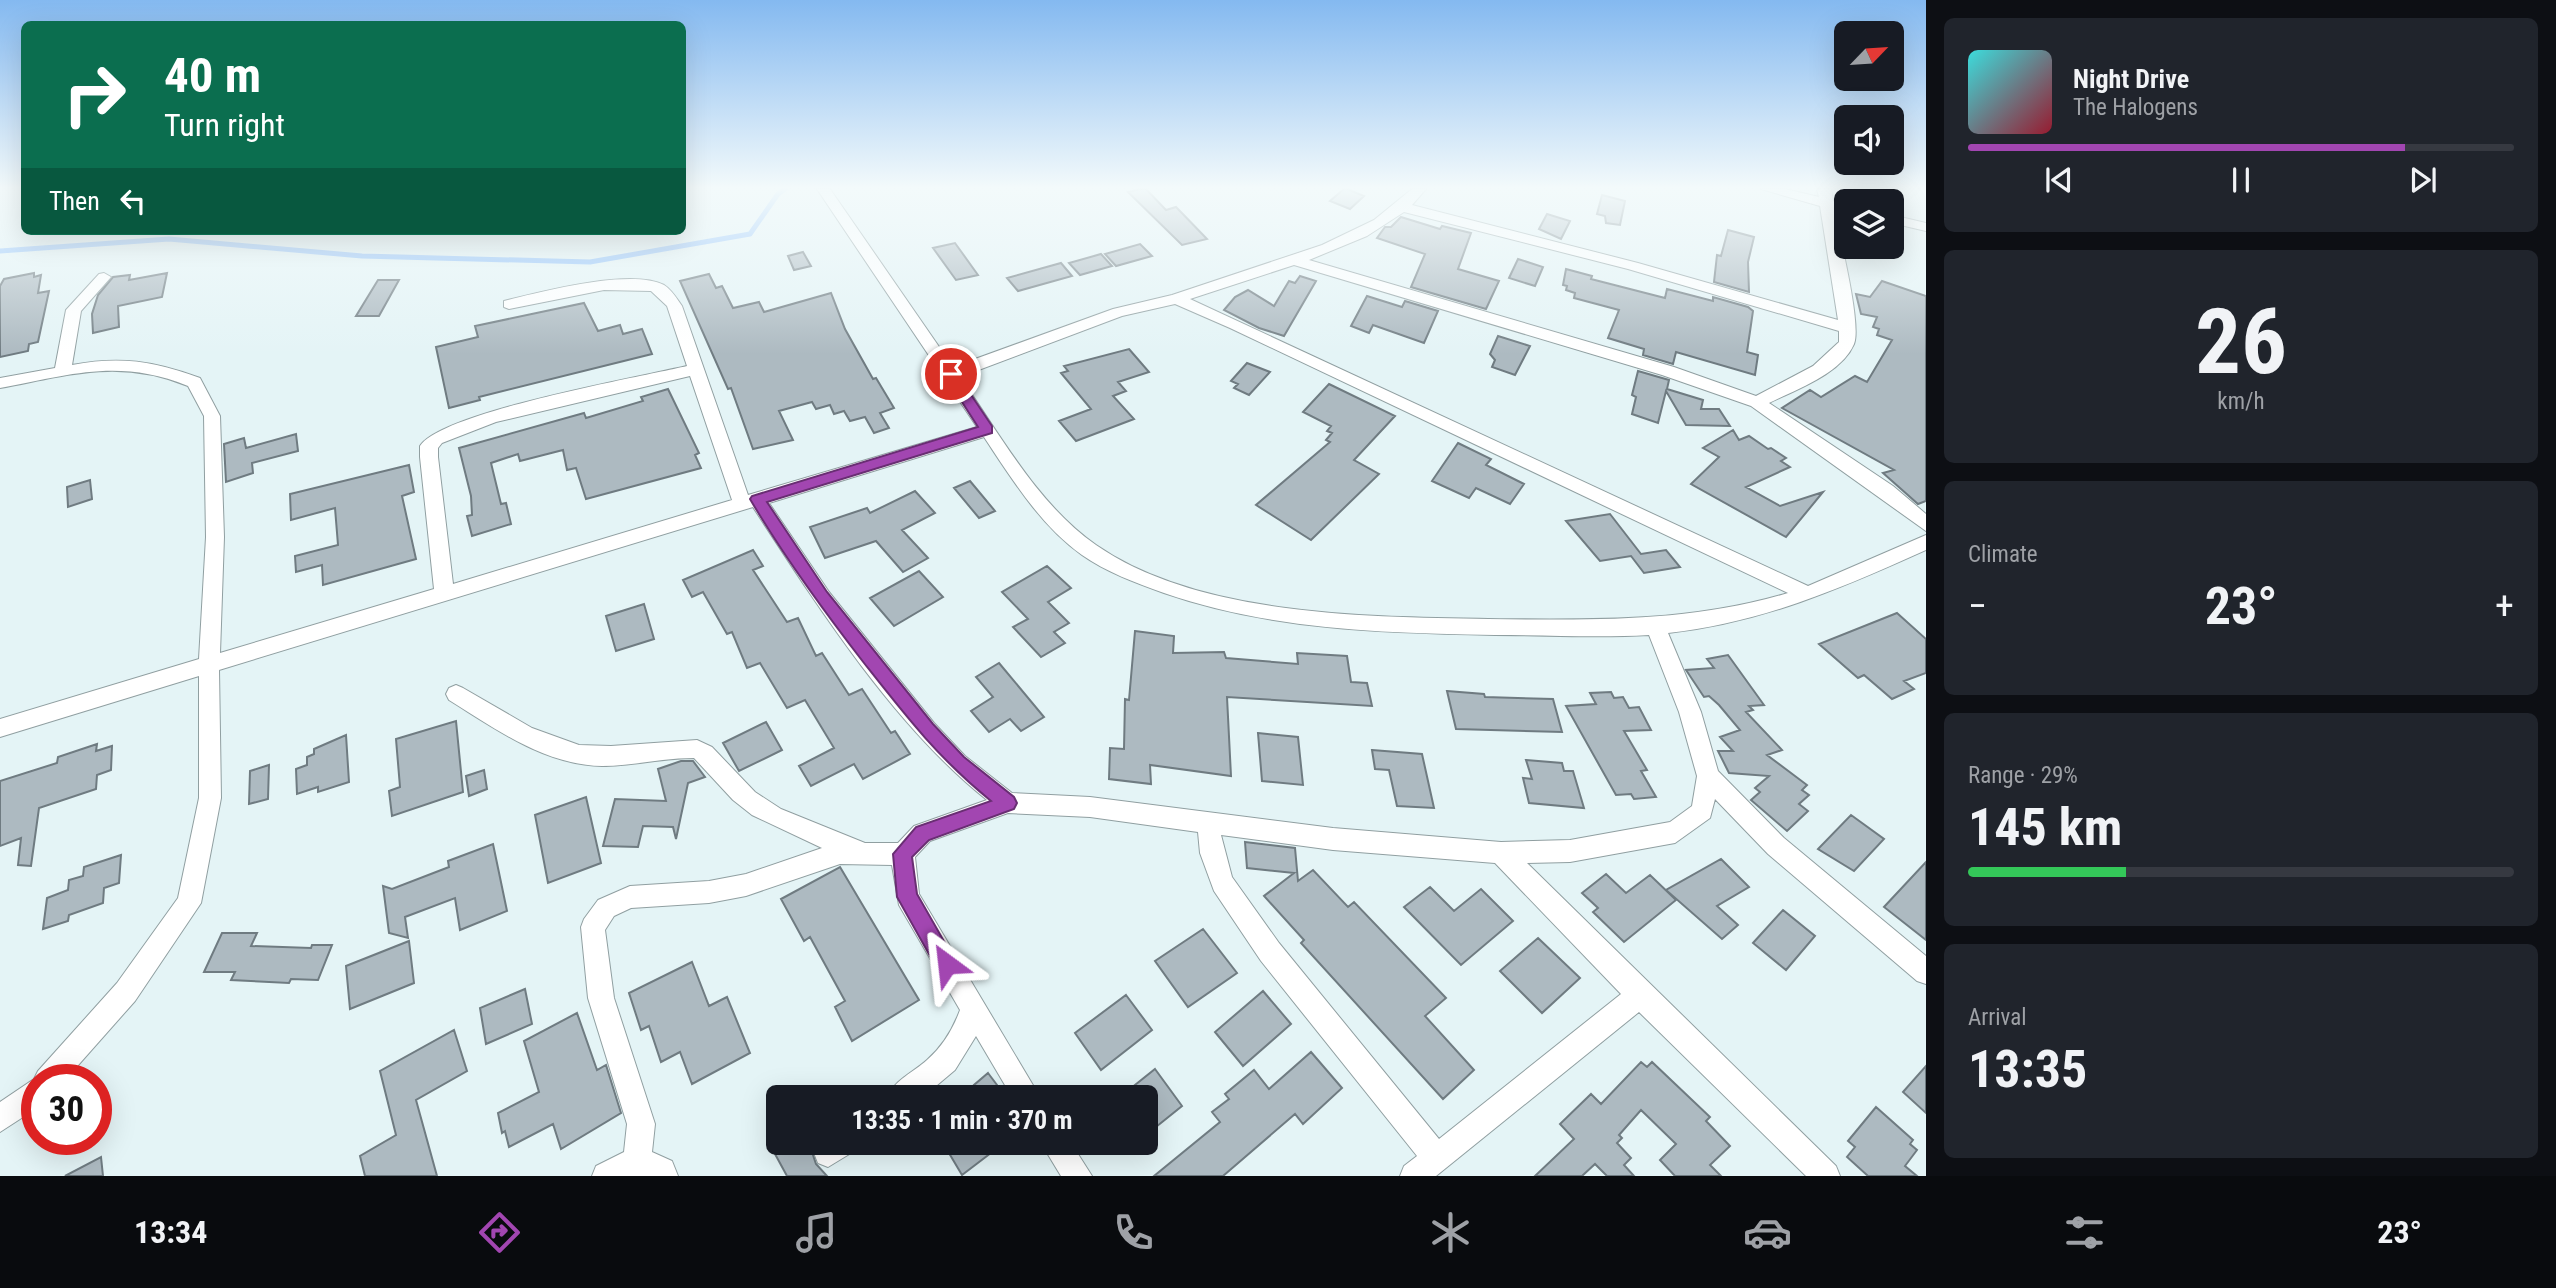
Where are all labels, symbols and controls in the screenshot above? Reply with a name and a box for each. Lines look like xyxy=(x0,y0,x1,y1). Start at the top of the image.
north arrow xyxy=(1834,21,1904,91)
map controls xyxy=(1834,21,1904,259)
text: 40 m xyxy=(164,47,261,104)
icon: right xyxy=(49,49,140,140)
text: Night Drive xyxy=(2073,64,2189,94)
text: The Halogens xyxy=(2073,94,2198,121)
button: sound xyxy=(1834,105,1904,175)
text: Turn right xyxy=(164,106,285,144)
icon: previous xyxy=(2040,161,2078,199)
icon: pause xyxy=(2222,161,2260,199)
icon: next xyxy=(2404,161,2442,199)
icon: left xyxy=(114,182,152,220)
text: Then xyxy=(49,186,100,216)
button: layers xyxy=(1834,189,1904,259)
text: 26 xyxy=(2195,289,2287,395)
pin xyxy=(921,344,981,404)
icon: arrive xyxy=(932,355,970,393)
text: km/h xyxy=(2217,388,2265,415)
text: Climate xyxy=(1968,541,2038,568)
text: 23° xyxy=(2205,576,2277,637)
text: − xyxy=(1968,584,1987,628)
text: + xyxy=(2495,584,2514,628)
text: Range · 29% xyxy=(1968,762,2078,789)
text: 145 km xyxy=(1968,797,2122,858)
position arrow xyxy=(910,927,984,1001)
text: Arrival xyxy=(1968,1004,2027,1031)
text: 13:35 xyxy=(1968,1039,2087,1100)
speed limit sign: 30 xyxy=(21,1064,112,1155)
text: 13:35 · 1 min · 370 m xyxy=(852,1105,1072,1135)
icon: directions xyxy=(475,1208,524,1257)
icon: music xyxy=(792,1208,841,1257)
icon: phone xyxy=(1109,1208,1158,1257)
icon: climate xyxy=(1426,1208,1475,1257)
icon: car xyxy=(1743,1208,1792,1257)
icon: filters xyxy=(2060,1208,2109,1257)
text: 13:34 xyxy=(134,1213,207,1251)
text: 23° xyxy=(2377,1213,2422,1251)

